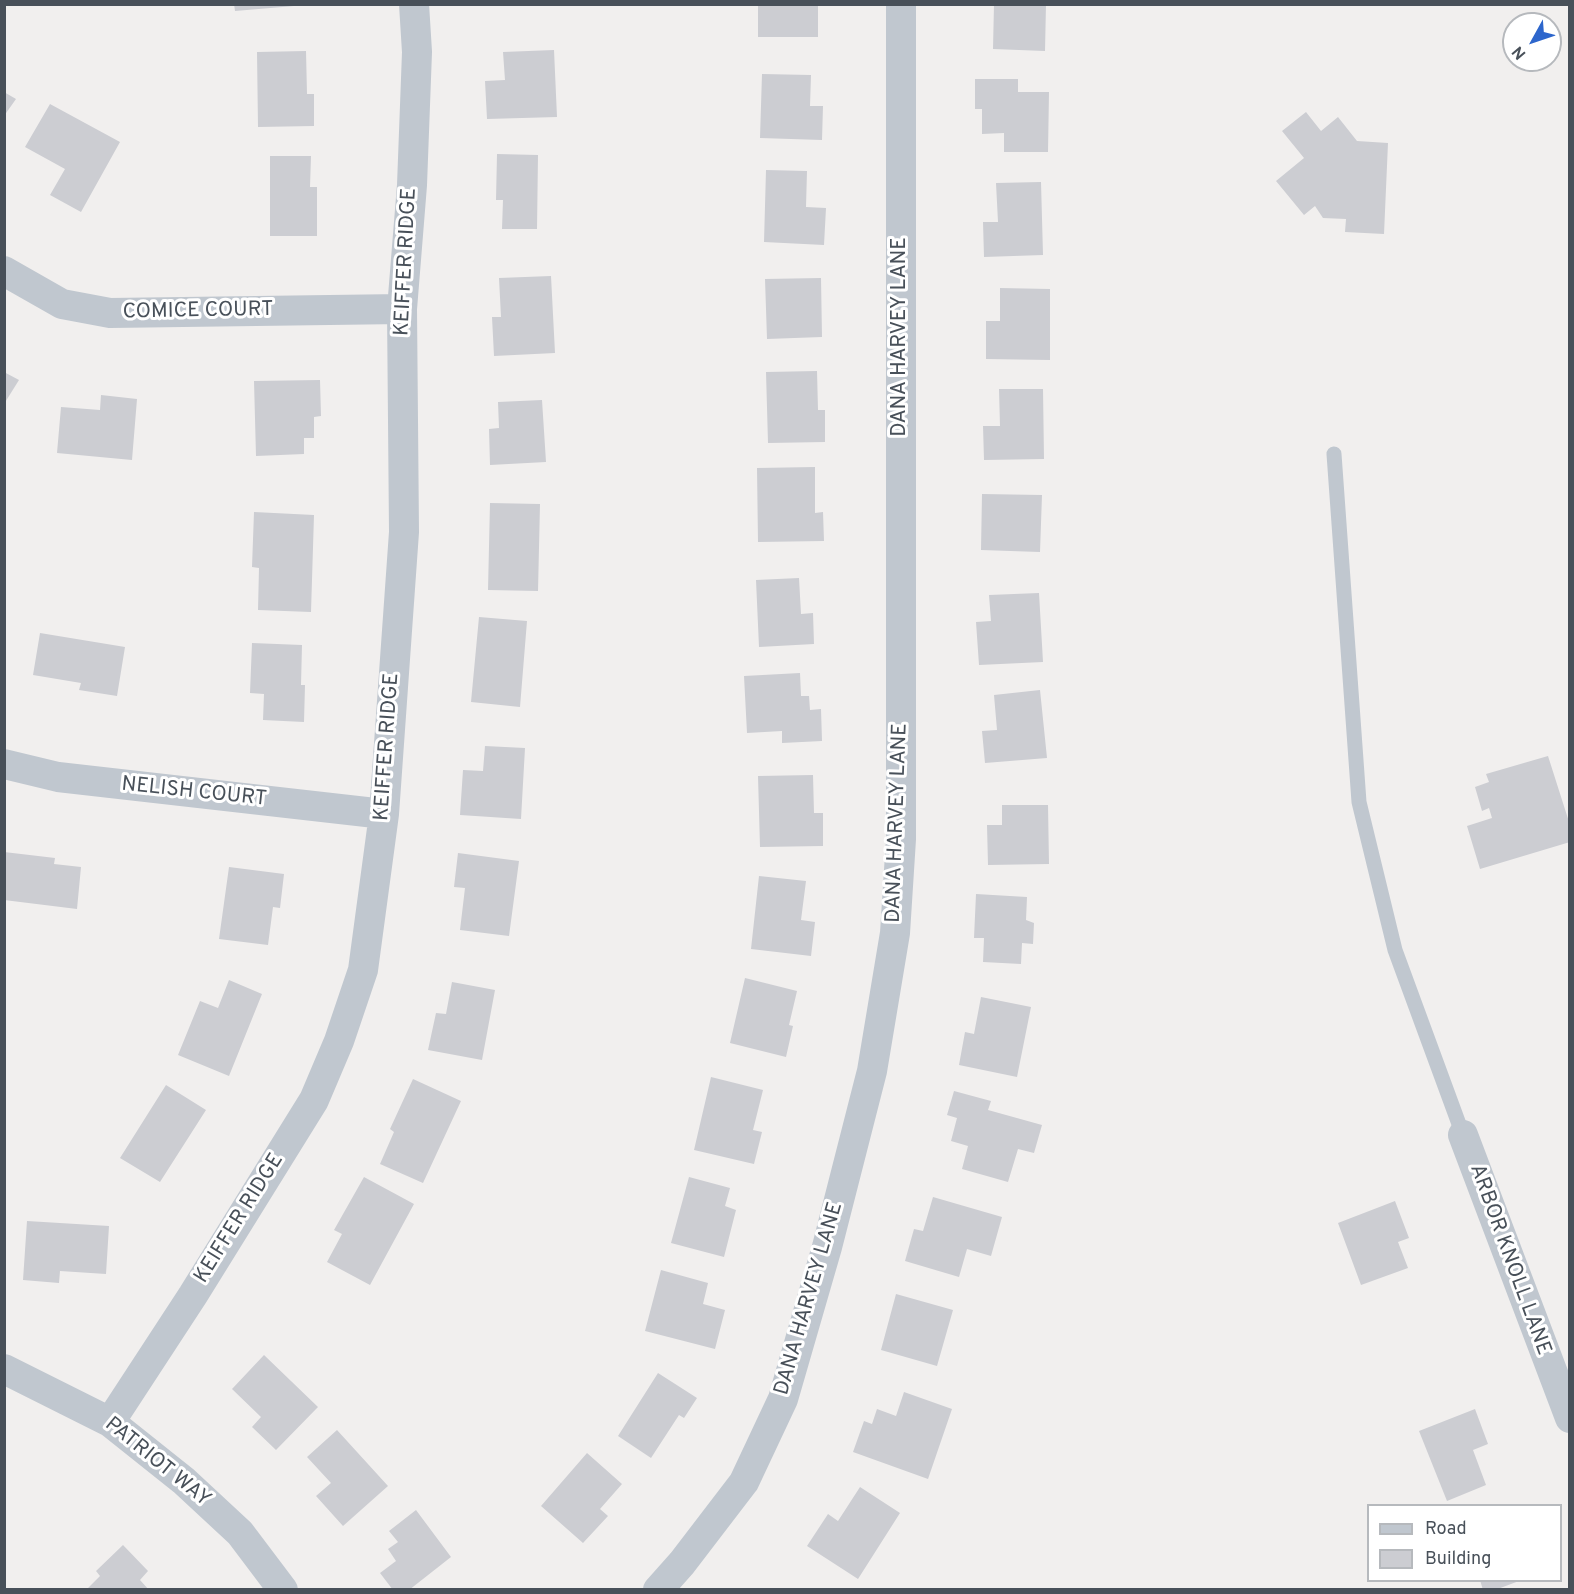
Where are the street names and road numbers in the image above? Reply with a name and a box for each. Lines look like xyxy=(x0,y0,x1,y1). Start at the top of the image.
street label: KEIFFER RIDGE xyxy=(391,187,423,337)
street label: DANA HARVEY LANE xyxy=(888,237,914,437)
street label: COMICE COURT xyxy=(122,298,274,326)
street label: KEIFFER RIDGE xyxy=(370,672,406,822)
street label: DANA HARVEY LANE xyxy=(882,723,914,923)
street label: NELISH COURT xyxy=(120,773,268,813)
street label: KEIFFER RIDGE xyxy=(190,1149,290,1289)
street label: ARBOR KNOLL LANE xyxy=(1463,1161,1555,1359)
street label: DANA HARVEY LANE xyxy=(770,1200,850,1398)
street label: PATRIOT WAY xyxy=(99,1413,215,1513)

